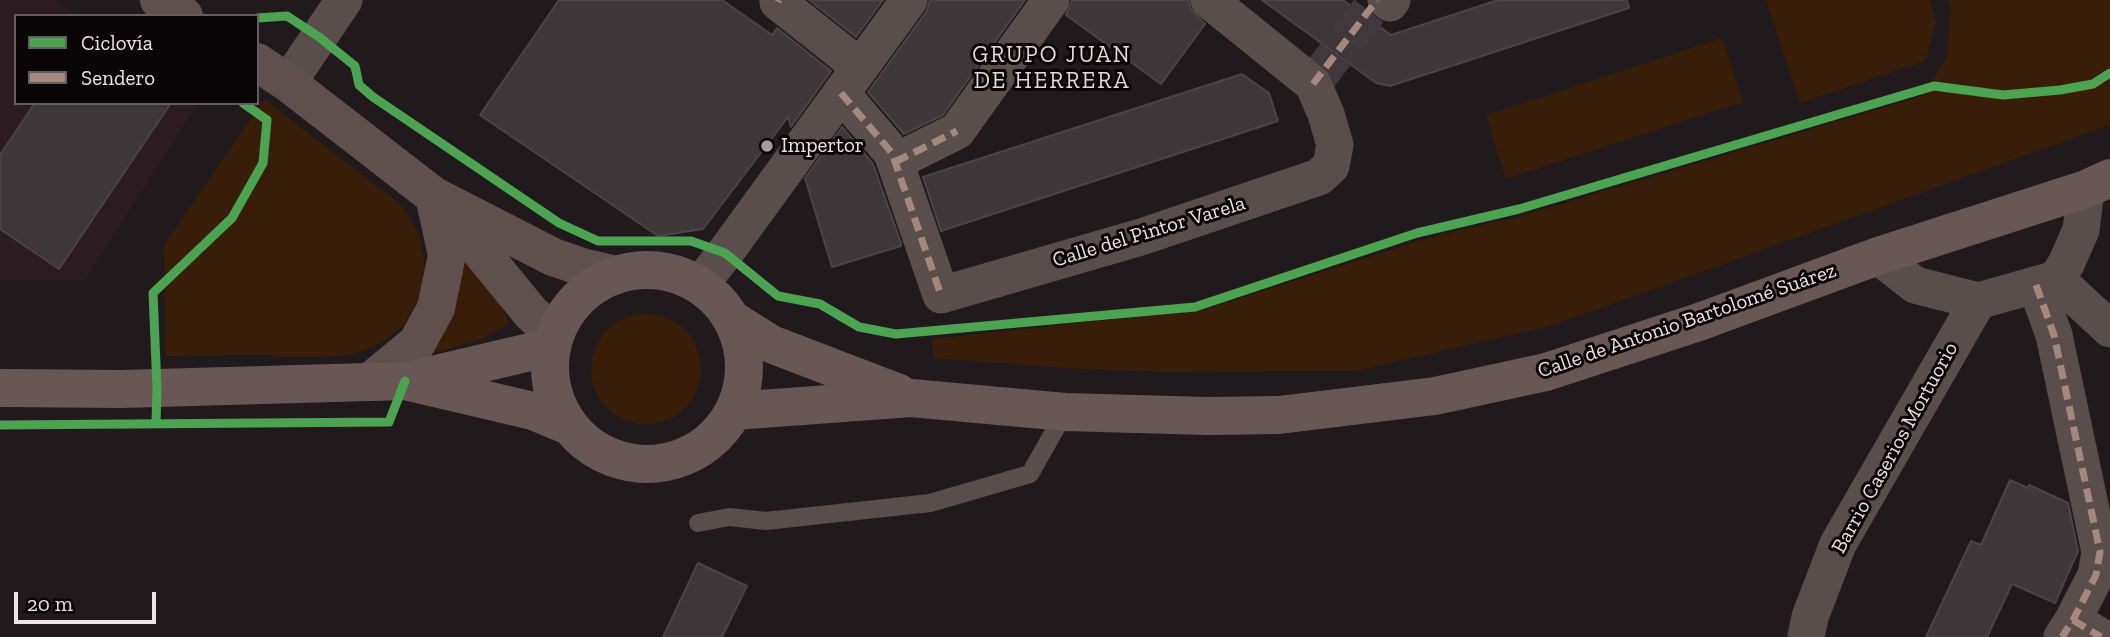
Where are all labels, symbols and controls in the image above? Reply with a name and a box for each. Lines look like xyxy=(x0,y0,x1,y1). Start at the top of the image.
legend xyxy=(14,14,259,105)
text: Ciclovía xyxy=(81,30,153,55)
district label: GRUPO JUAN DE HERRERA xyxy=(974,41,1130,95)
text: Sendero xyxy=(81,65,155,90)
place label: Impertor xyxy=(781,133,864,159)
marker: Impertor xyxy=(759,138,775,154)
street label: Calle del Pintor Varela xyxy=(1050,191,1248,273)
street label: Calle de Antonio Bartolomé Suárez xyxy=(1534,258,1840,384)
street label: Barrio Caserios Mortuorio xyxy=(1826,338,1964,558)
scale bar xyxy=(18,578,159,622)
text: 20 m xyxy=(27,591,73,616)

